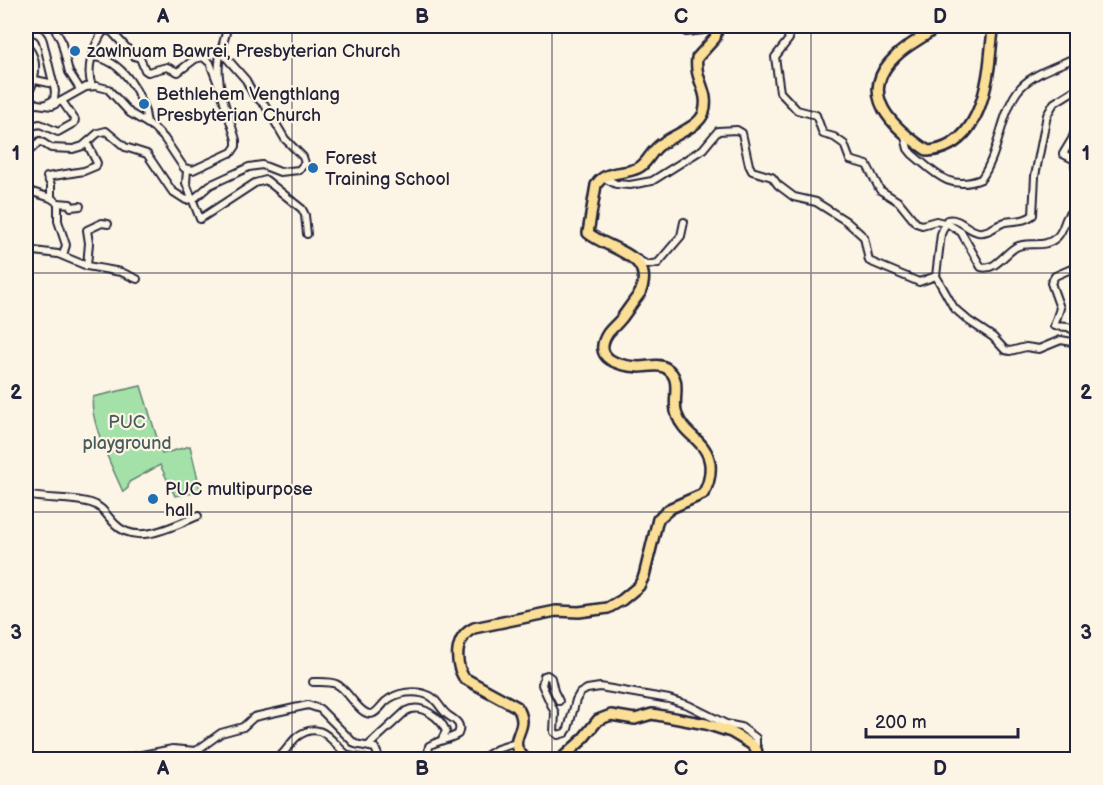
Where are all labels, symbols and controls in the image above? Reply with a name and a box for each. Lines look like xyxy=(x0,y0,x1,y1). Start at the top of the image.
text: A xyxy=(156,5,170,29)
text: B xyxy=(415,5,429,29)
text: C xyxy=(674,5,688,29)
text: D xyxy=(933,5,947,29)
place label: zawlnuam Bawrei, Presbyterian Church xyxy=(87,41,400,62)
marker: zawlnuam Bawrei, Presbyterian Church xyxy=(68,44,82,58)
place label: Bethlehem Vengthlang Presbyterian Church xyxy=(156,84,340,126)
marker: Bethlehem Vengthlang Presbyterian Church xyxy=(137,97,151,111)
text: 1 xyxy=(12,142,20,166)
text: 1 xyxy=(1082,142,1090,166)
place label: Forest Training School xyxy=(325,148,450,190)
marker: Forest Training School xyxy=(306,161,320,175)
text: 2 xyxy=(10,381,22,405)
text: 2 xyxy=(1080,381,1092,405)
park label: PUC playground xyxy=(82,412,172,454)
place label: PUC multipurpose hall xyxy=(165,479,313,521)
marker: PUC multipurpose hall xyxy=(146,492,160,506)
text: 3 xyxy=(10,621,22,645)
text: 3 xyxy=(1080,621,1092,645)
scale bar xyxy=(866,701,1018,739)
text: 200 m xyxy=(875,712,927,733)
text: A xyxy=(156,757,170,781)
text: B xyxy=(415,757,429,781)
text: C xyxy=(674,757,688,781)
text: D xyxy=(933,757,947,781)

